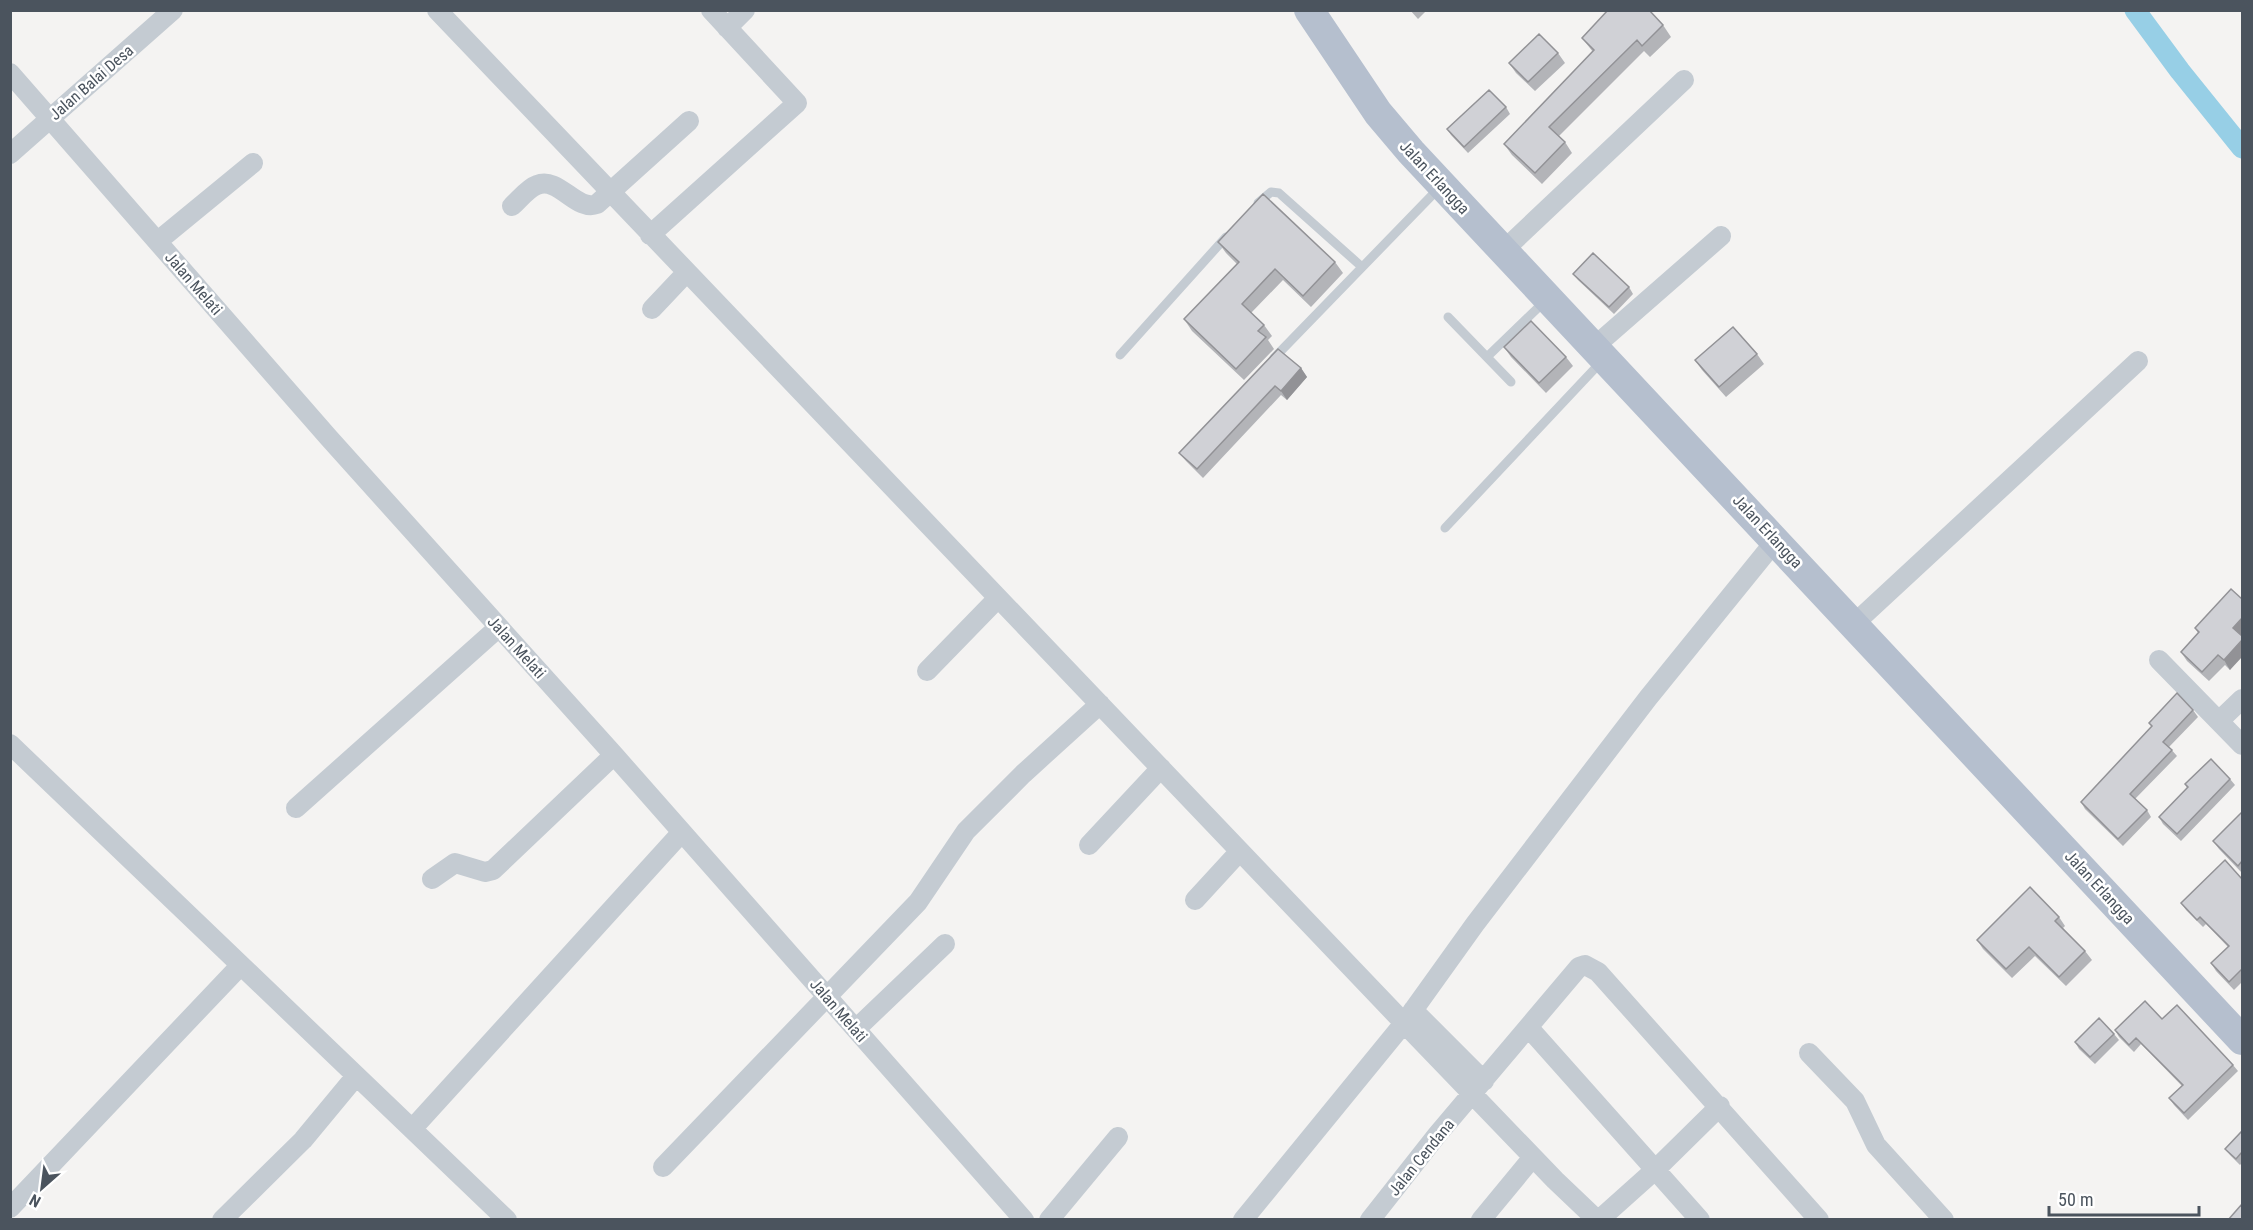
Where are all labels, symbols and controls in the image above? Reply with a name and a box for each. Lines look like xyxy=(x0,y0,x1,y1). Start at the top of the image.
street label: Jalan Balai Desa xyxy=(46,41,137,124)
street label: Jalan Erlangga xyxy=(1396,137,1473,218)
street label: Jalan Melati xyxy=(161,248,226,319)
street label: Jalan Erlangga xyxy=(1729,491,1806,572)
street label: Jalan Melati xyxy=(484,612,550,682)
street label: Jalan Erlangga xyxy=(2061,847,2138,928)
street label: Jalan Melati xyxy=(806,975,871,1046)
street label: Jalan Cendana xyxy=(1385,1115,1458,1200)
north arrow xyxy=(12,1158,72,1218)
scale bar xyxy=(2049,1179,2199,1217)
text: 50 m xyxy=(2058,1189,2093,1210)
text: N xyxy=(26,1190,44,1211)

